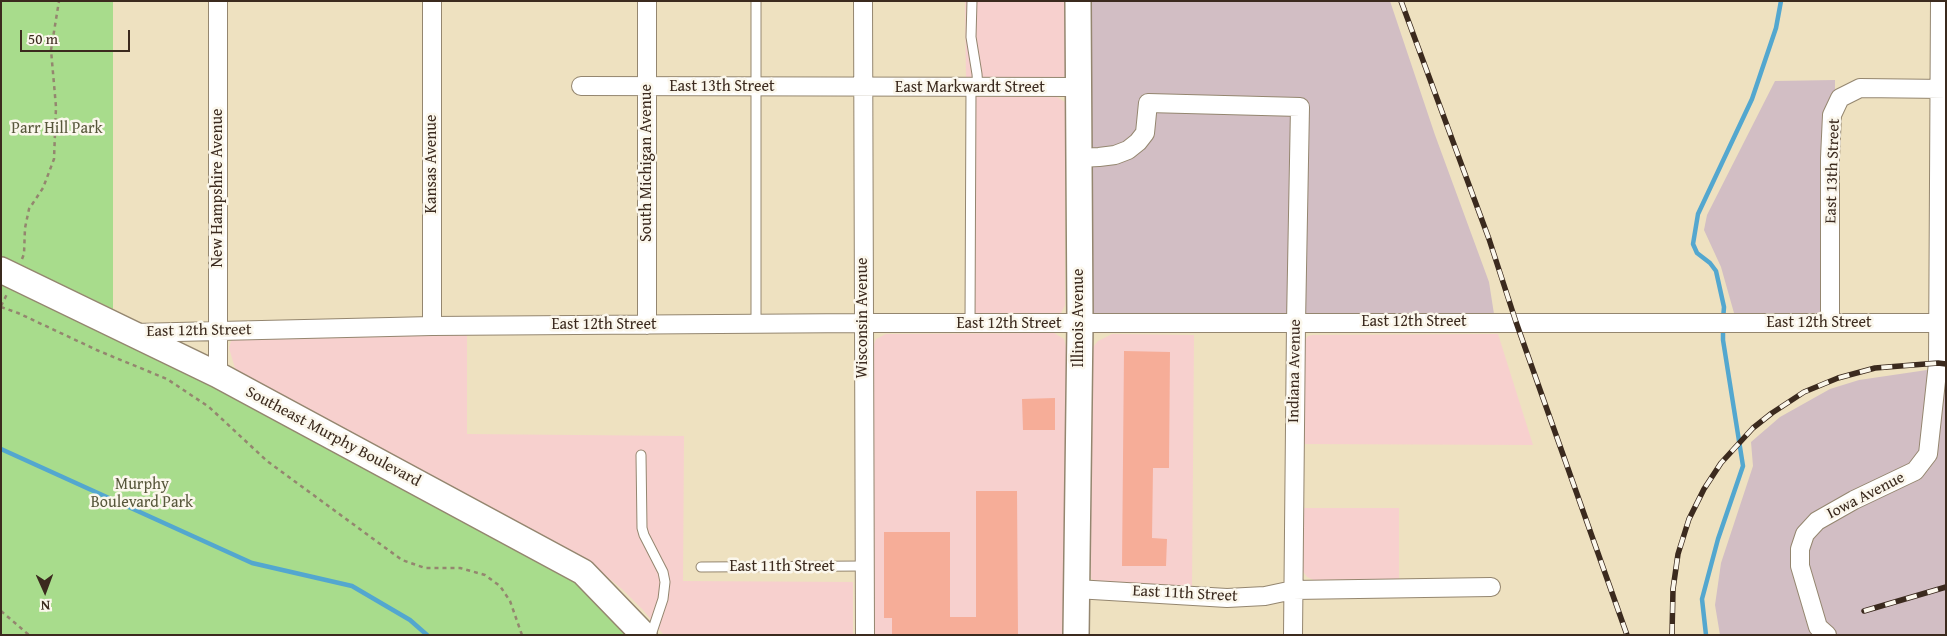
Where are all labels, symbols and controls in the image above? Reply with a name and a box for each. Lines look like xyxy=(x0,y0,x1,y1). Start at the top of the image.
scale bar xyxy=(22,20,132,52)
text: 50 m xyxy=(28,28,58,49)
street label: East 13th Street xyxy=(669,77,775,97)
street label: East Markwardt Street xyxy=(895,78,1045,98)
street label: South Michigan Avenue xyxy=(637,84,657,242)
street label: New Hampshire Avenue xyxy=(208,108,228,268)
street label: Kansas Avenue xyxy=(422,115,442,213)
street label: East 13th Street xyxy=(1822,118,1844,224)
park label: Parr Hill Park xyxy=(11,119,103,139)
street label: Wisconsin Avenue xyxy=(853,257,873,379)
street label: Illinois Avenue xyxy=(1069,268,1089,368)
street label: East 12th Street xyxy=(1361,312,1467,332)
street label: East 12th Street xyxy=(1766,313,1872,333)
street label: East 12th Street xyxy=(956,314,1062,334)
street label: East 12th Street xyxy=(551,315,657,335)
street label: Indiana Avenue xyxy=(1284,319,1306,423)
street label: East 12th Street xyxy=(146,320,252,342)
street label: Southeast Murphy Boulevard xyxy=(242,383,424,491)
street label: Iowa Avenue xyxy=(1824,468,1908,524)
park label: Murphy Boulevard Park xyxy=(91,475,193,513)
street label: East 11th Street xyxy=(729,557,835,577)
north arrow xyxy=(20,566,70,616)
street label: East 11th Street xyxy=(1132,582,1238,606)
text: N xyxy=(41,596,51,616)

